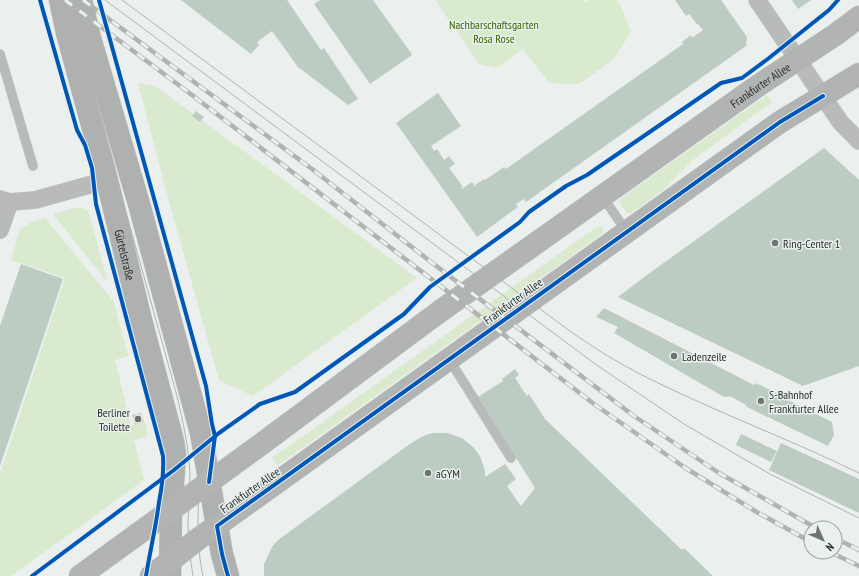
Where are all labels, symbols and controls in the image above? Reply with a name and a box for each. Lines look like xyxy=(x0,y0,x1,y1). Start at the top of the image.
park label: Nachbarschaftsgarten Rosa Rose xyxy=(449,17,539,46)
street label: Frankfurter Allee xyxy=(727,59,793,111)
street label: Gürtelstraße xyxy=(112,228,139,282)
place label: Ring-Center 1 xyxy=(783,236,840,251)
marker: Ring-Center 1 xyxy=(770,238,780,248)
street label: Frankfurter Allee xyxy=(480,274,546,328)
place label: Ladenzeile xyxy=(682,349,727,364)
marker: Ladenzeile xyxy=(669,351,679,361)
place label: S-Bahnhof Frankfurter Allee xyxy=(769,387,839,416)
marker: S-Bahnhof Frankfurter Allee xyxy=(756,396,766,406)
place label: Berliner Toilette xyxy=(97,405,131,434)
marker: Berliner Toilette xyxy=(133,414,143,424)
street label: Frankfurter Allee xyxy=(217,464,283,516)
place label: aGYM xyxy=(436,466,460,481)
marker: aGYM xyxy=(423,468,433,478)
north arrow xyxy=(803,520,843,560)
text: N xyxy=(823,540,837,554)

